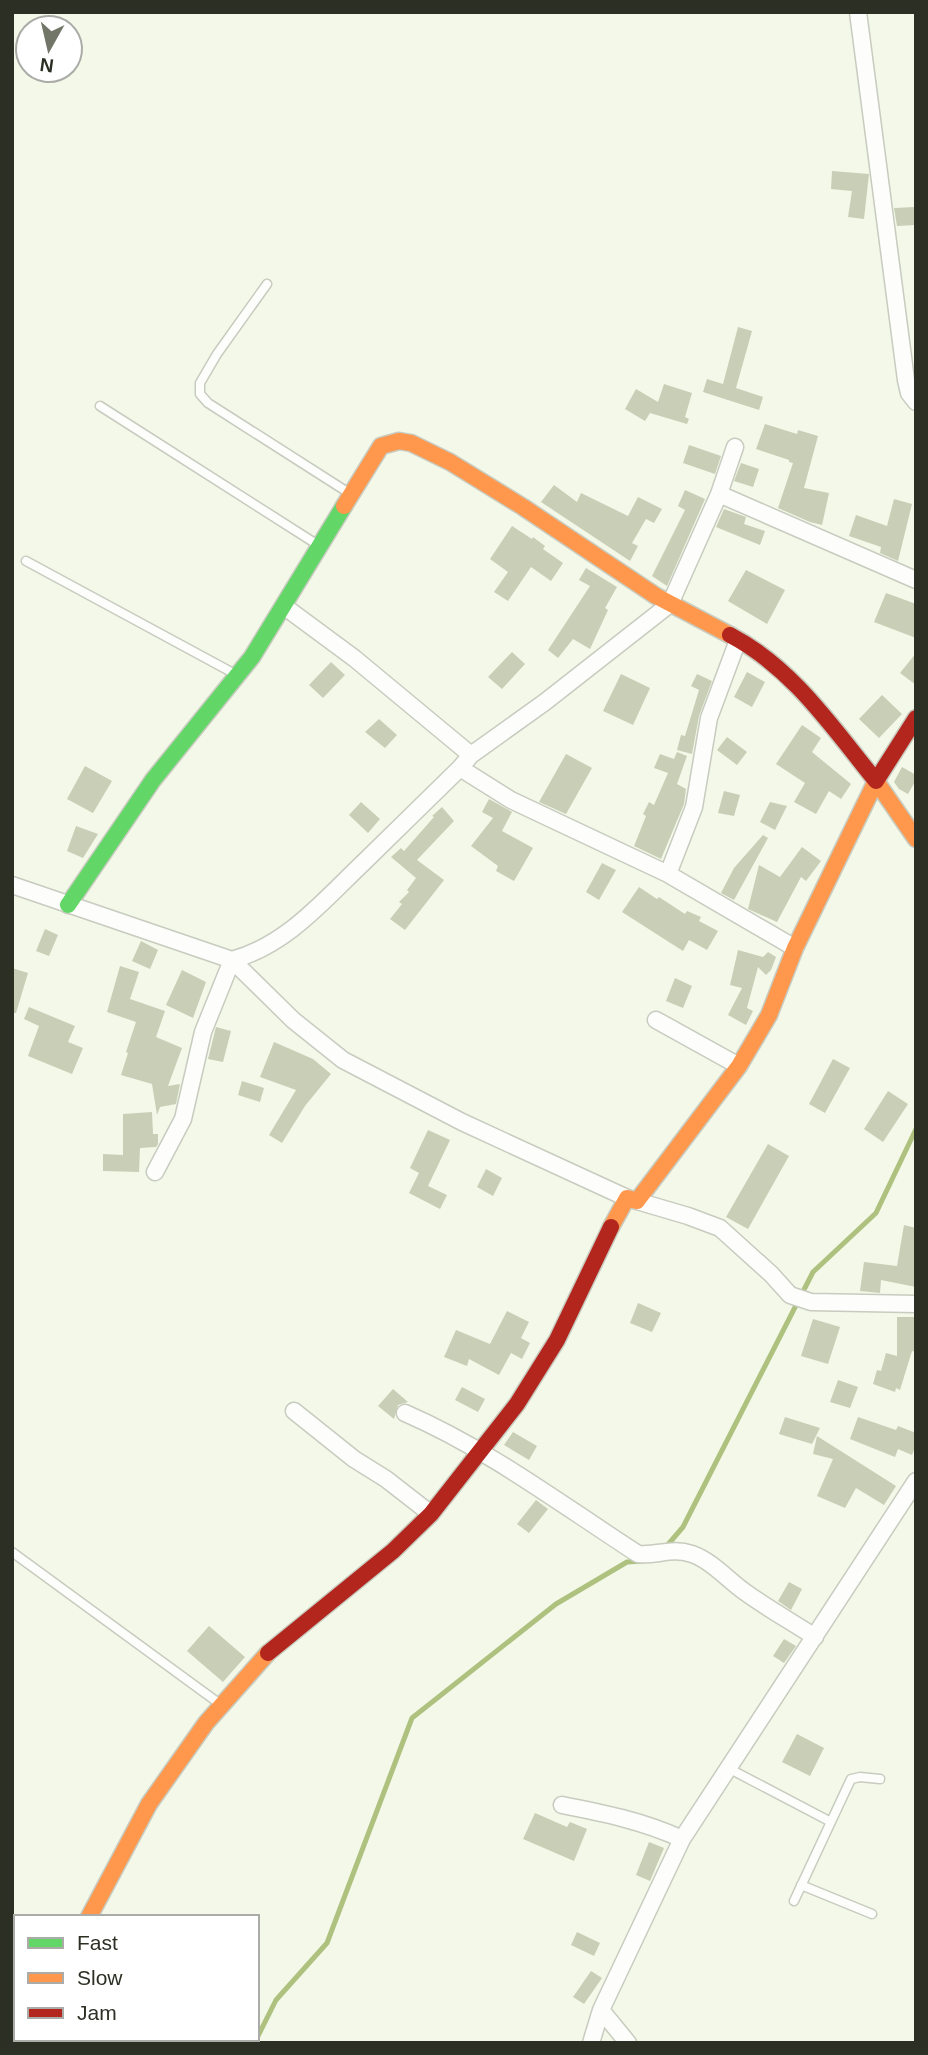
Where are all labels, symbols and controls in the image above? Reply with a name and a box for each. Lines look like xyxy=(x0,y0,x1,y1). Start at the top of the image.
north arrow xyxy=(14,14,84,84)
text: N xyxy=(38,54,55,77)
legend xyxy=(14,1915,259,2041)
text: Fast xyxy=(77,1931,118,1954)
text: Slow xyxy=(77,1966,123,1989)
text: Jam xyxy=(77,2001,117,2024)

